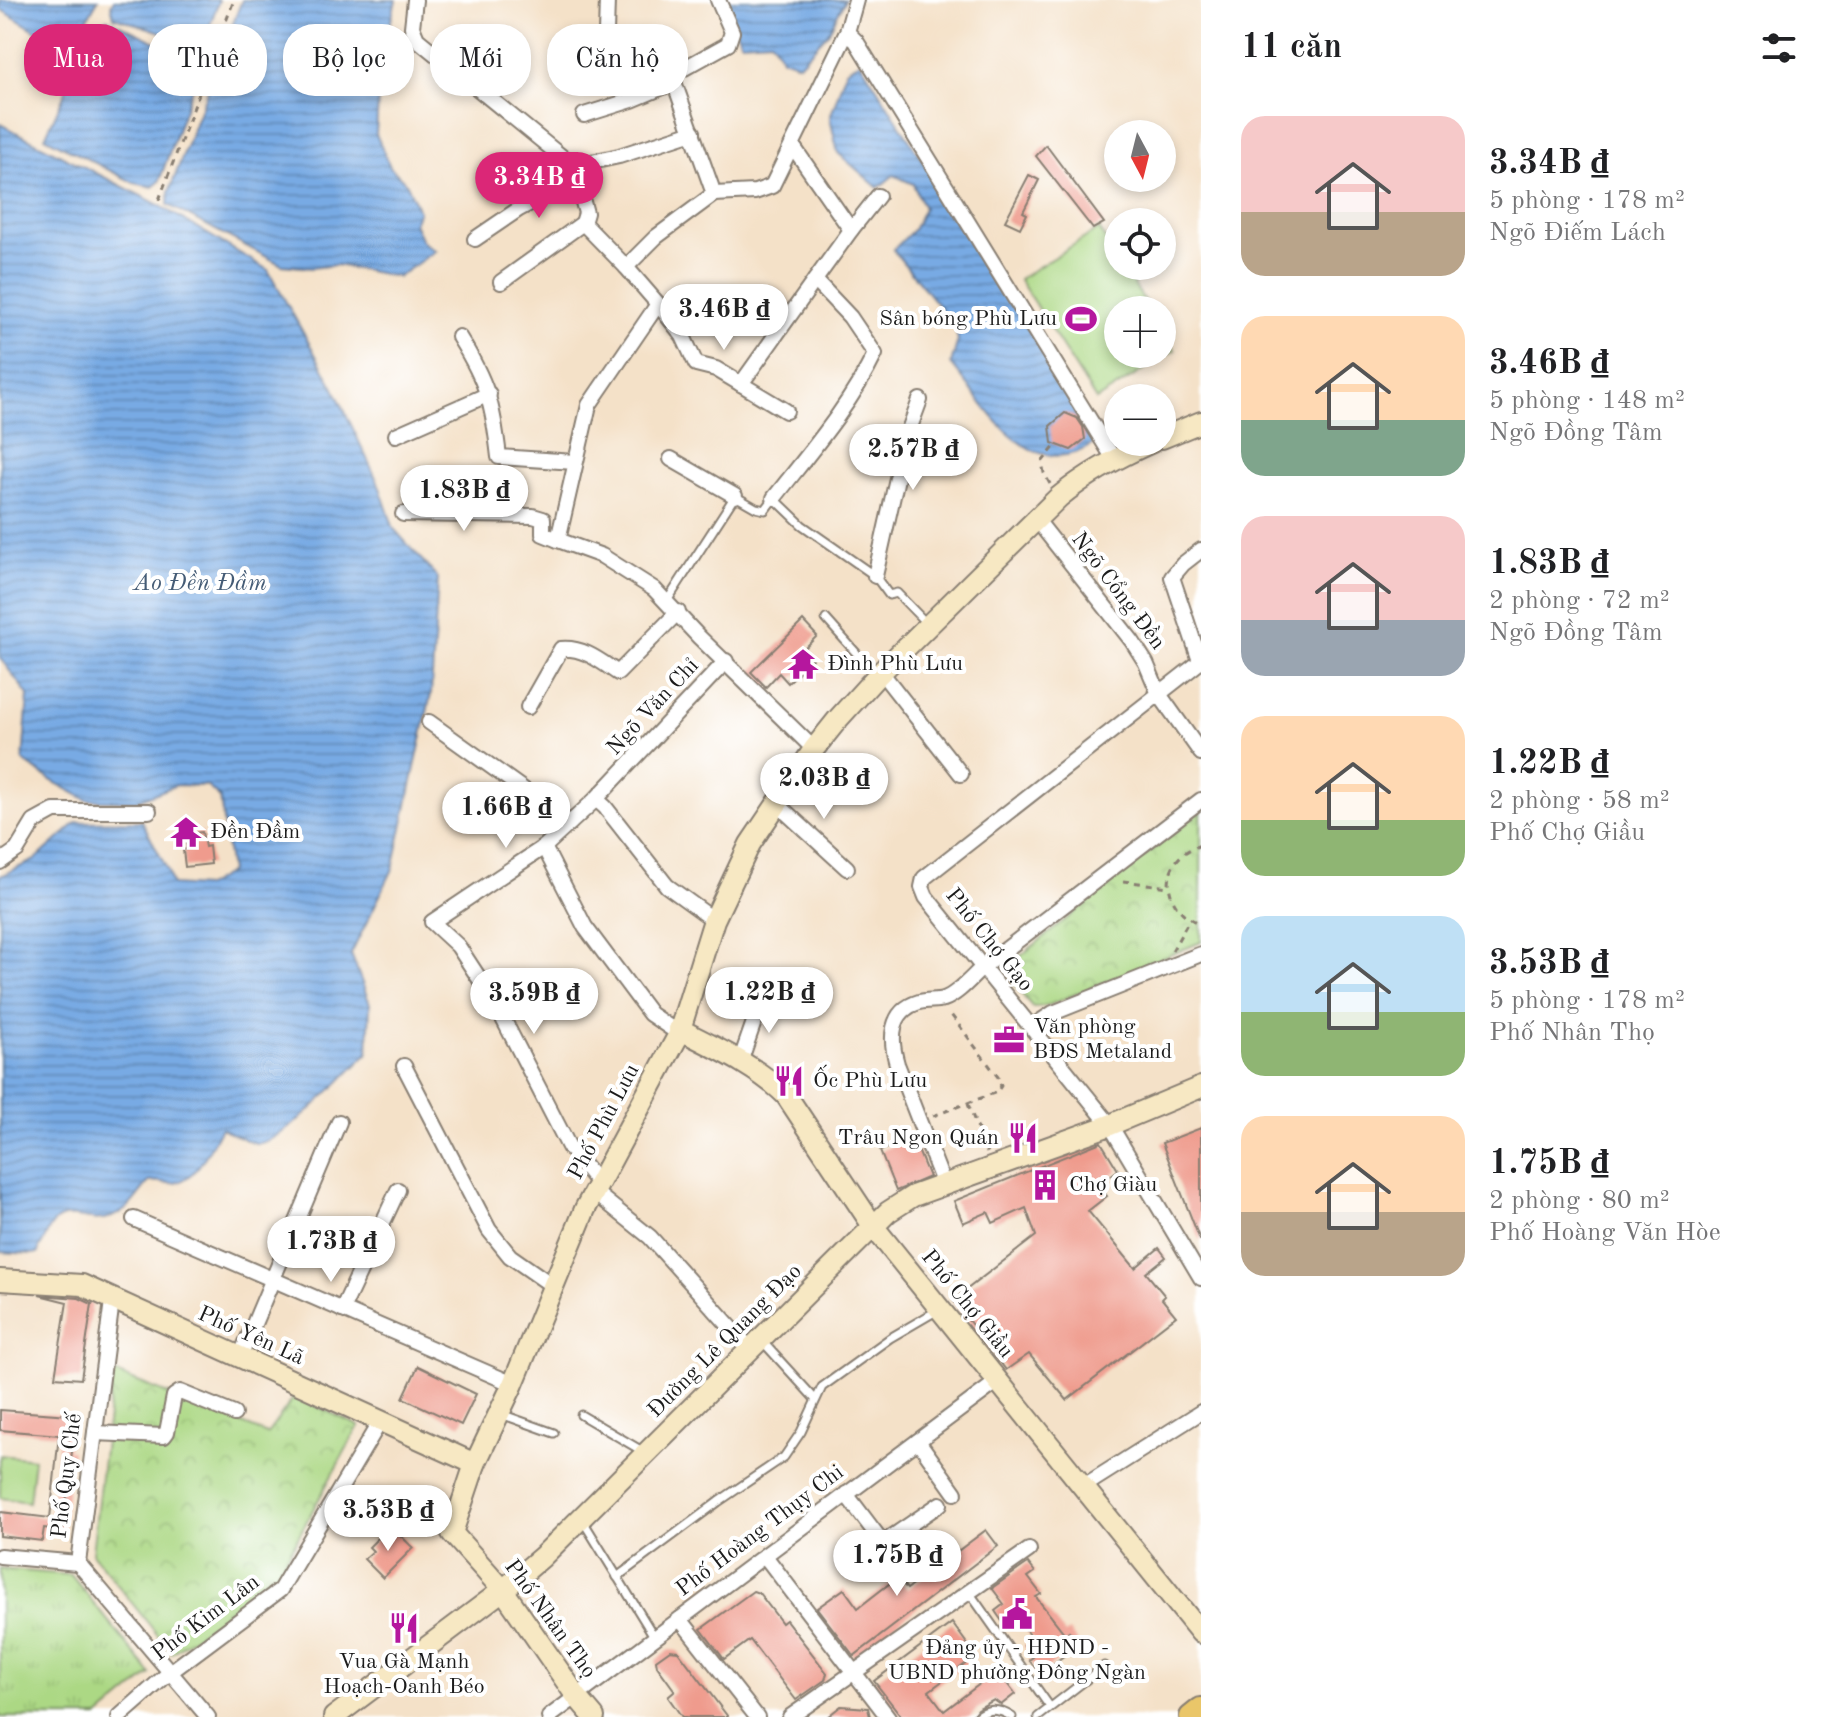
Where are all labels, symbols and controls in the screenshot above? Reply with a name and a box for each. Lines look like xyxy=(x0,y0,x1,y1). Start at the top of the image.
chip: Mua xyxy=(24,24,132,96)
chip: Thuê xyxy=(148,24,267,96)
chip: Bộ lọc xyxy=(283,24,414,96)
chip: Mới xyxy=(430,24,531,96)
chip: Căn hộ xyxy=(547,24,688,96)
icon: filters xyxy=(1757,26,1801,70)
text: 11 căn xyxy=(1241,31,1342,65)
north arrow xyxy=(1104,120,1176,192)
map controls xyxy=(1104,120,1176,456)
text: 3.34B ₫ xyxy=(1489,147,1609,181)
icon: home xyxy=(1305,148,1401,244)
pin: 3.34B ₫ xyxy=(465,152,613,220)
text: 3.34B ₫ xyxy=(493,165,585,191)
text: 5 phòng · 178 m² xyxy=(1489,188,1685,214)
button: locate xyxy=(1104,208,1176,280)
text: Ngõ Điếm Lách xyxy=(1489,220,1666,246)
pin: 3.46B ₫ xyxy=(650,284,798,352)
button: + xyxy=(1104,296,1176,368)
text: 3.46B ₫ xyxy=(678,297,770,323)
sports icon: Sân bóng Phù Lưu xyxy=(1064,302,1098,336)
place label: Sân bóng Phù Lưu xyxy=(879,308,1057,330)
text: 3.46B ₫ xyxy=(1489,347,1609,381)
icon: home xyxy=(1305,348,1401,444)
button: − xyxy=(1104,384,1176,456)
text: 5 phòng · 148 m² xyxy=(1489,388,1685,414)
text: Ngõ Đồng Tâm xyxy=(1489,420,1663,446)
pin: 2.57B ₫ xyxy=(839,424,987,492)
text: 2.57B ₫ xyxy=(867,437,959,463)
pin: 1.83B ₫ xyxy=(390,465,538,533)
text: 1.83B ₫ xyxy=(418,478,510,504)
street label: Ngõ Cổng Đền xyxy=(1067,528,1170,654)
text: 1.83B ₫ xyxy=(1489,547,1609,581)
icon: home xyxy=(1305,548,1401,644)
water label: Ao Đền Đầm xyxy=(131,570,267,596)
text: 2 phòng · 72 m² xyxy=(1489,588,1670,614)
text: Ngõ Đồng Tâm xyxy=(1489,620,1663,646)
temple icon: Đình Phù Lưu xyxy=(786,647,820,681)
place label: Đình Phù Lưu xyxy=(827,653,963,675)
street label: Ngõ Văn Chỉ xyxy=(603,654,703,760)
text: 1.22B ₫ xyxy=(1489,747,1609,781)
icon: home xyxy=(1305,748,1401,844)
pin: 2.03B ₫ xyxy=(750,753,898,821)
text: 2.03B ₫ xyxy=(778,766,870,792)
pin: 1.66B ₫ xyxy=(432,782,580,850)
text: 2 phòng · 58 m² xyxy=(1489,788,1670,814)
text: 1.66B ₫ xyxy=(460,795,552,821)
temple icon: Đền Đầm xyxy=(169,815,203,849)
place label: Đền Đầm xyxy=(210,820,300,843)
text: Phố Chợ Giầu xyxy=(1489,820,1645,846)
street label: Phố Chợ Gạo xyxy=(941,884,1037,996)
text: 3.53B ₫ xyxy=(1489,947,1609,981)
icon: home xyxy=(1305,948,1401,1044)
pin: 1.22B ₫ xyxy=(695,967,843,1035)
pin: 3.59B ₫ xyxy=(460,968,608,1036)
text: 1.22B ₫ xyxy=(723,980,815,1006)
text: 3.59B ₫ xyxy=(488,981,580,1007)
text: 5 phòng · 178 m² xyxy=(1489,988,1685,1014)
place label: Văn phòng BĐS Metaland xyxy=(1033,1016,1172,1063)
text: Phố Nhân Thọ xyxy=(1489,1020,1655,1046)
office icon: Văn phòng BĐS Metaland xyxy=(992,1023,1026,1057)
street label: Phố Phù Lưu xyxy=(564,1061,644,1183)
restaurant icon: Ốc Phù Lưu xyxy=(772,1064,806,1098)
place label: Ốc Phù Lưu xyxy=(813,1064,927,1092)
restaurant icon: Trâu Ngon Quán xyxy=(1006,1121,1040,1155)
place label: Trâu Ngon Quán xyxy=(838,1127,999,1149)
text: 1.75B ₫ xyxy=(1489,1147,1609,1181)
icon: home xyxy=(1305,1148,1401,1244)
building icon: Chợ Giàu xyxy=(1028,1168,1062,1202)
place label: Chợ Giàu xyxy=(1069,1174,1157,1196)
text: 2 phòng · 80 m² xyxy=(1489,1188,1670,1214)
pin: 1.73B ₫ xyxy=(257,1216,405,1284)
text: Phố Hoàng Văn Hòe xyxy=(1489,1220,1721,1246)
text: 1.73B ₫ xyxy=(285,1229,377,1255)
street label: Phố Chợ Giầu xyxy=(917,1245,1018,1362)
street label: Đường Lê Quang Đạo xyxy=(644,1260,806,1422)
street label: Phố Yên Lã xyxy=(195,1303,308,1369)
street label: Phố Quy Chế xyxy=(48,1410,86,1540)
street label: Phố Hoàng Thụy Chi xyxy=(672,1461,848,1601)
pin: 3.53B ₫ xyxy=(314,1485,462,1553)
text: 3.53B ₫ xyxy=(342,1498,434,1524)
pin: 1.75B ₫ xyxy=(823,1530,971,1598)
text: 1.75B ₫ xyxy=(851,1543,943,1569)
street label: Phố Nhân Thọ xyxy=(500,1556,600,1682)
street label: Phố Kim Lân xyxy=(148,1571,264,1665)
public building icon: Đảng ủy - HĐND - UBND phường Đông Ngàn xyxy=(1000,1597,1034,1631)
restaurant icon: Vua Gà Mạnh Hoạch-Oanh Béo xyxy=(387,1611,421,1645)
place label: Đảng ủy - HĐND - UBND phường Đông Ngàn xyxy=(888,1637,1146,1684)
place label: Vua Gà Mạnh Hoạch-Oanh Béo xyxy=(323,1651,485,1698)

